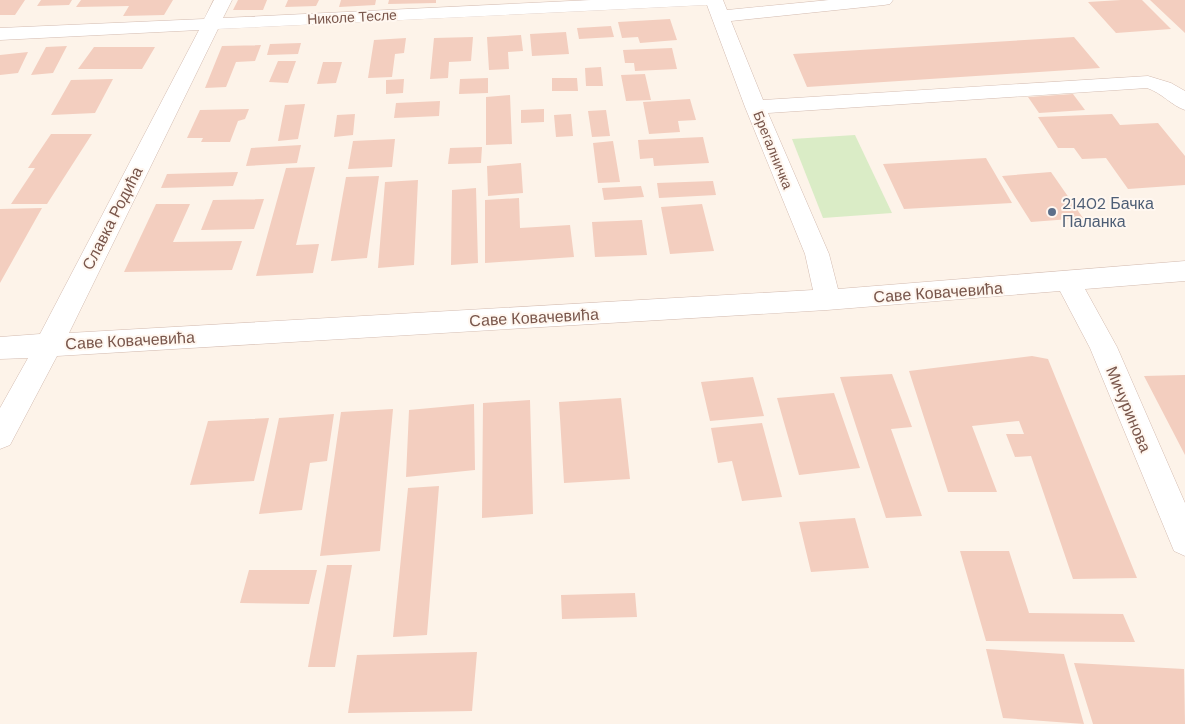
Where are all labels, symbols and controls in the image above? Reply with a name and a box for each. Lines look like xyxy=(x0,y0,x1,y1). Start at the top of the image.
street label: Николе Тесле xyxy=(307,6,398,28)
street label: Брегалничка xyxy=(749,108,797,192)
street label: Славка Родића xyxy=(77,163,148,274)
place label: 21402 Бачка Паланка xyxy=(1062,193,1154,232)
marker: 21402 Бачка Паланка xyxy=(1046,206,1058,218)
street label: Саве Ковачевића xyxy=(873,277,1004,307)
street label: Саве Ковачевића xyxy=(469,304,599,331)
street label: Саве Ковачевића xyxy=(65,327,195,354)
street label: Мичуринова xyxy=(1101,363,1156,455)

